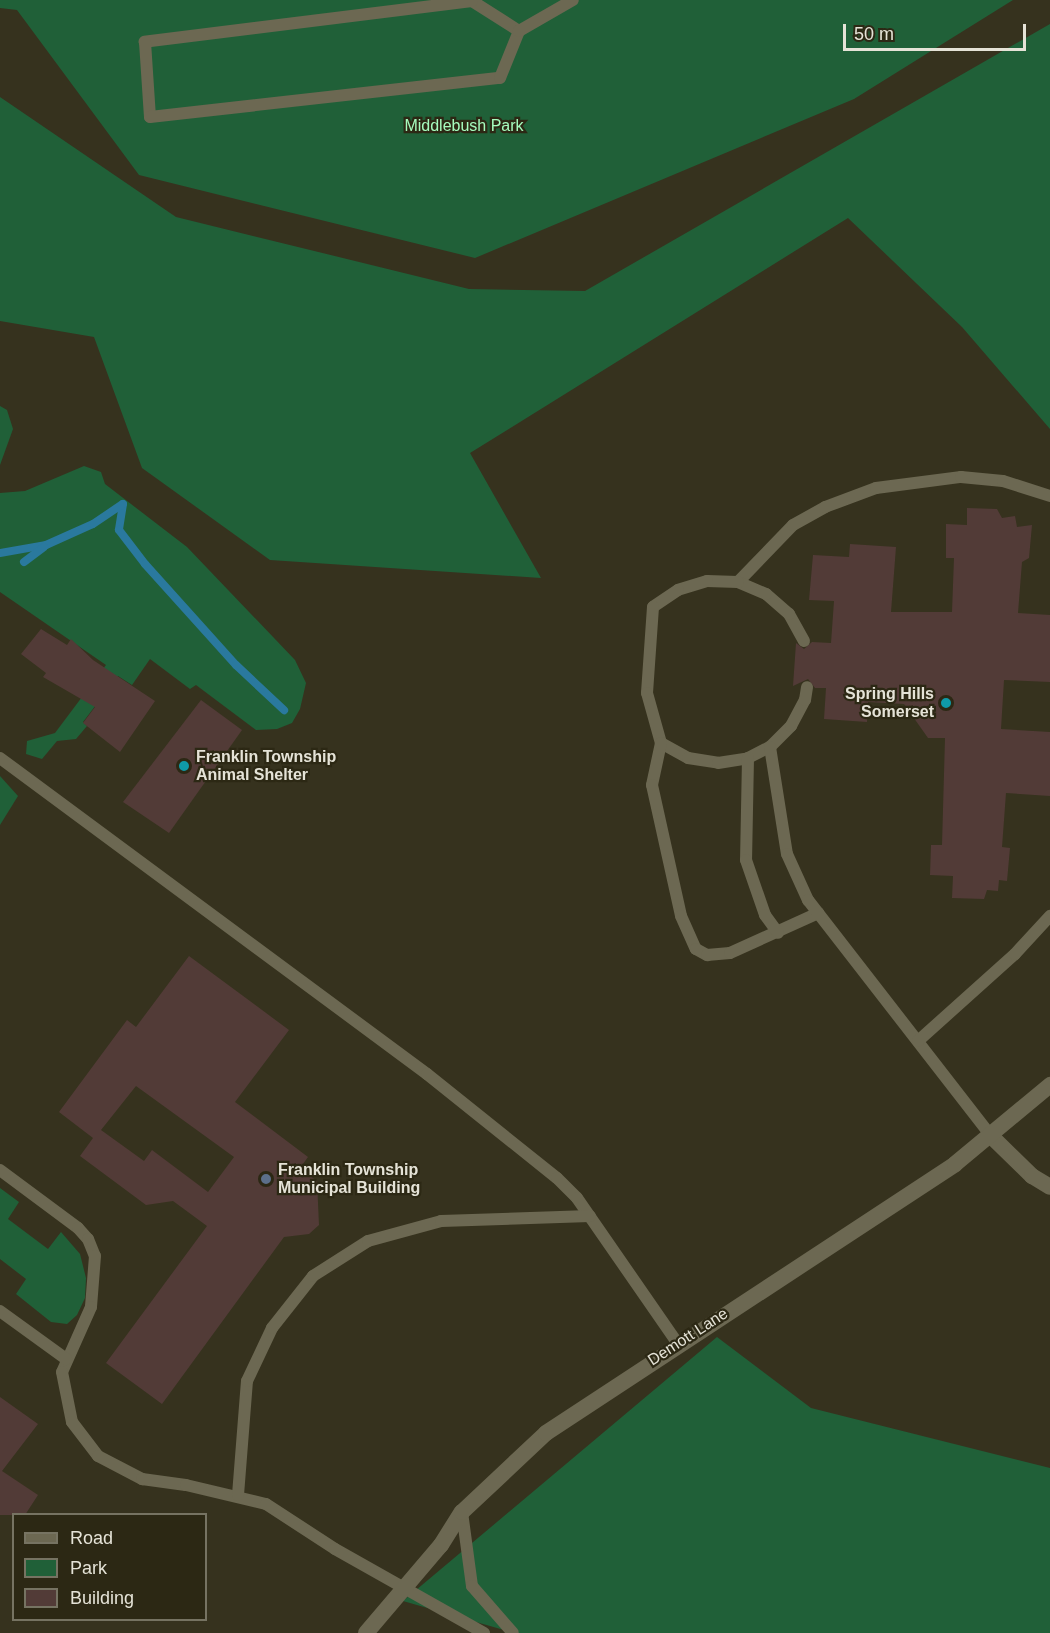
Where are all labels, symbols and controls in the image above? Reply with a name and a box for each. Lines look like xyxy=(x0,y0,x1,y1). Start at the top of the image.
scale bar xyxy=(846,12,1029,50)
text: 50 m xyxy=(854,24,894,44)
park label: Middlebush Park xyxy=(404,116,524,136)
place label: Spring Hills Somerset xyxy=(845,684,934,722)
marker: Spring Hills Somerset xyxy=(939,696,953,710)
place label: Franklin Township Animal Shelter xyxy=(196,747,336,785)
marker: Franklin Township Animal Shelter xyxy=(177,759,191,773)
place label: Franklin Township Municipal Building xyxy=(278,1160,420,1198)
marker: Franklin Township Municipal Building xyxy=(259,1172,273,1186)
street label: Demott Lane xyxy=(644,1304,732,1370)
legend xyxy=(12,1513,207,1621)
text: Road xyxy=(70,1528,113,1548)
text: Park xyxy=(70,1558,107,1578)
text: Building xyxy=(70,1588,134,1608)

